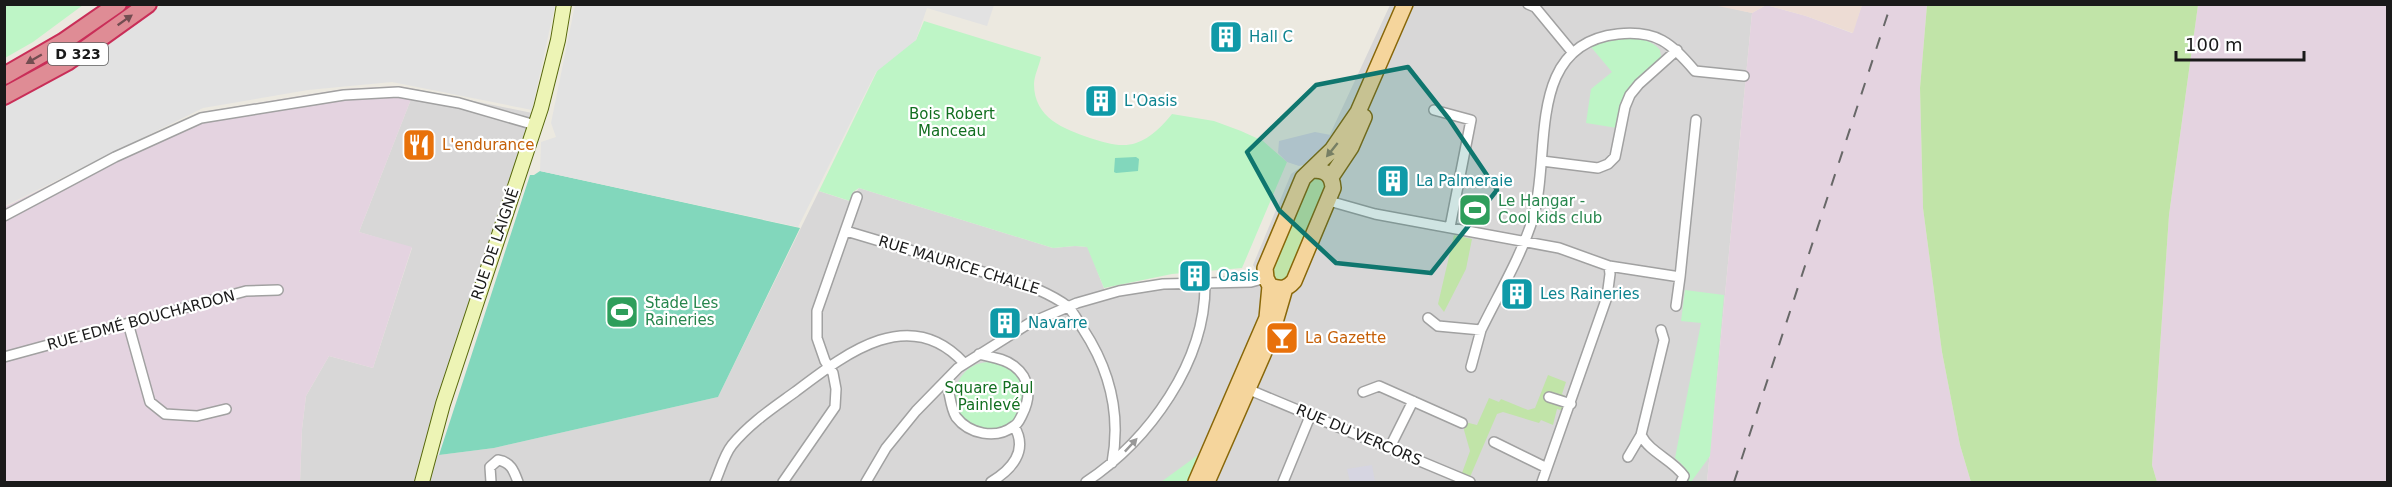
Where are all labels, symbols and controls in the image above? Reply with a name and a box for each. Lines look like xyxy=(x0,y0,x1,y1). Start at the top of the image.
one-way arrow xyxy=(118,15,133,27)
building icon: Hall C xyxy=(1208,19,1244,55)
scale bar xyxy=(2176,24,2304,62)
place label: Hall C xyxy=(1249,28,1293,46)
text: 100 m xyxy=(2185,34,2243,55)
road number: D 323 xyxy=(48,43,108,65)
one-way arrow xyxy=(25,54,42,64)
building icon: L'Oasis xyxy=(1083,83,1119,119)
place label: L'Oasis xyxy=(1124,92,1177,110)
park label: Bois Robert Manceau xyxy=(909,105,995,140)
restaurant icon: L'endurance xyxy=(401,127,437,163)
place label: L'endurance xyxy=(442,136,535,154)
one-way arrow xyxy=(1326,142,1339,157)
building icon: La Palmeraie xyxy=(1375,163,1411,199)
place label: La Palmeraie xyxy=(1416,172,1513,190)
street label: RUE DE LAIGNÉ xyxy=(466,185,523,302)
sports icon: Le Hangar - Cool kids club xyxy=(1457,192,1493,228)
place label: Le Hangar - Cool kids club xyxy=(1498,192,1602,227)
street label: RUE MAURICE CHALLE xyxy=(876,232,1042,298)
building icon: Oasis xyxy=(1177,258,1213,294)
place label: Oasis xyxy=(1218,267,1259,285)
building icon: Les Raineries xyxy=(1499,276,1535,312)
street label: RUE EDMÉ BOUCHARDON xyxy=(45,285,237,354)
place label: Les Raineries xyxy=(1540,285,1640,303)
sports icon: Stade Les Raineries xyxy=(604,294,640,330)
place label: Stade Les Raineries xyxy=(645,294,718,329)
building icon: Navarre xyxy=(987,305,1023,341)
place label: Navarre xyxy=(1028,314,1087,332)
bar icon: La Gazette xyxy=(1264,320,1300,356)
place label: La Gazette xyxy=(1305,329,1386,347)
park label: Square Paul Painlevé xyxy=(945,379,1033,414)
street label: RUE DU VERCORS xyxy=(1294,400,1424,470)
one-way arrow xyxy=(1123,439,1137,453)

